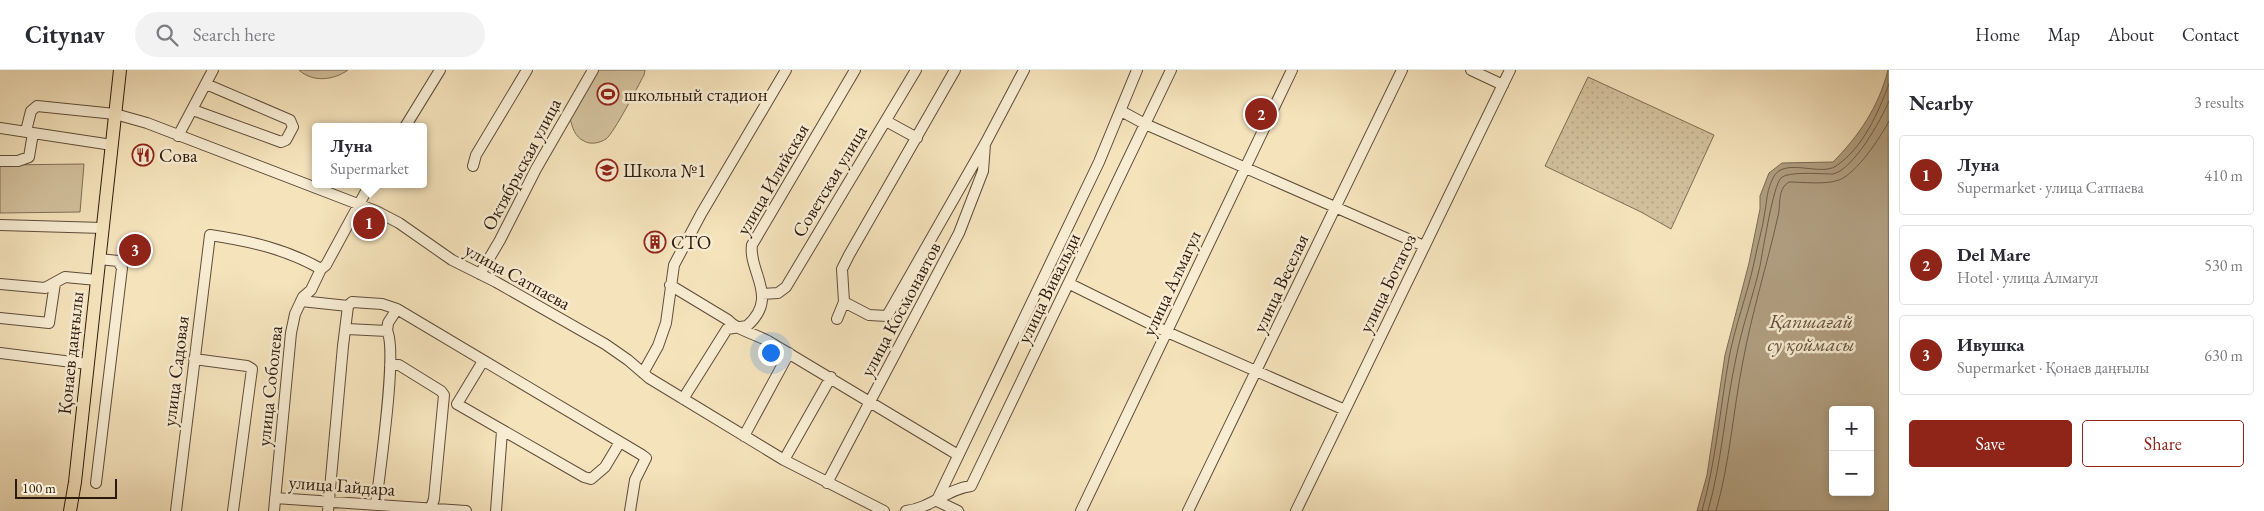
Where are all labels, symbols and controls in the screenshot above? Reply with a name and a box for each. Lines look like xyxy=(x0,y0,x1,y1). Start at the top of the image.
search box xyxy=(135,12,485,57)
text: Citynav xyxy=(25,19,105,50)
icon: search xyxy=(153,21,181,49)
text: Search here xyxy=(193,22,275,47)
text: Home xyxy=(1975,23,2020,46)
text: Map xyxy=(2048,23,2080,46)
text: About xyxy=(2108,23,2154,46)
text: Contact xyxy=(2182,23,2239,46)
sports icon: школьный стадион xyxy=(596,82,620,106)
place label: школьный стадион xyxy=(624,82,768,107)
text: Nearby xyxy=(1909,89,1973,116)
text: 3 results xyxy=(2194,92,2244,113)
street label: Октябрьская улица xyxy=(476,93,567,235)
pin: 2 xyxy=(1245,95,1277,133)
street label: улица Илийская xyxy=(730,118,815,240)
street label: Советская улица xyxy=(786,120,873,242)
popup xyxy=(312,123,427,188)
text: Луна xyxy=(330,133,373,158)
restaurant icon: Сова xyxy=(131,143,155,167)
place label: Сова xyxy=(159,143,198,168)
text: Луна xyxy=(1957,152,2000,177)
text: Supermarket xyxy=(330,158,409,179)
school or university icon: Школа №1 xyxy=(595,158,619,182)
place label: Школа №1 xyxy=(623,158,706,183)
text: 1 xyxy=(1922,165,1930,186)
text: 410 m xyxy=(2204,165,2243,186)
text: Supermarket · улица Сатпаева xyxy=(1957,177,2144,198)
pin: 1 xyxy=(353,204,385,242)
street label: улица Алмагул xyxy=(1136,226,1207,340)
street label: улица Вивальди xyxy=(1011,229,1086,348)
street label: улица Веселая xyxy=(1247,229,1315,337)
building icon: СТО xyxy=(643,230,667,254)
place label: СТО xyxy=(671,230,711,255)
street label: улица Ботагоз xyxy=(1353,230,1422,337)
pin: 3 xyxy=(119,231,151,269)
street label: улица Сатпаева xyxy=(460,237,575,316)
street label: улица Космонавтов xyxy=(854,237,947,381)
text: Del Mare xyxy=(1957,242,2030,267)
text: 2 xyxy=(1922,255,1930,276)
text: 530 m xyxy=(2204,255,2243,276)
text: Hotel · улица Алмагул xyxy=(1957,267,2098,288)
street label: Қонаев даңғылы xyxy=(52,290,89,416)
water label: Қапшағай су қоймасы xyxy=(1768,308,1855,357)
street label: улица Садовая xyxy=(156,314,195,428)
street label: улица Соболева xyxy=(251,324,288,448)
text: Ивушка xyxy=(1957,332,2025,357)
your location xyxy=(758,340,784,366)
text: 3 xyxy=(1922,345,1930,366)
text: 630 m xyxy=(2204,345,2243,366)
text: Supermarket · Қонаев даңғылы xyxy=(1957,357,2149,378)
map controls xyxy=(1829,406,1874,496)
button: + xyxy=(1829,406,1874,451)
button: Save xyxy=(1909,420,2072,467)
button: Share xyxy=(2082,420,2244,467)
button: − xyxy=(1829,451,1874,496)
street label: улица Гайдара xyxy=(288,469,397,502)
scale bar xyxy=(15,476,118,499)
text: 100 m xyxy=(22,479,56,497)

